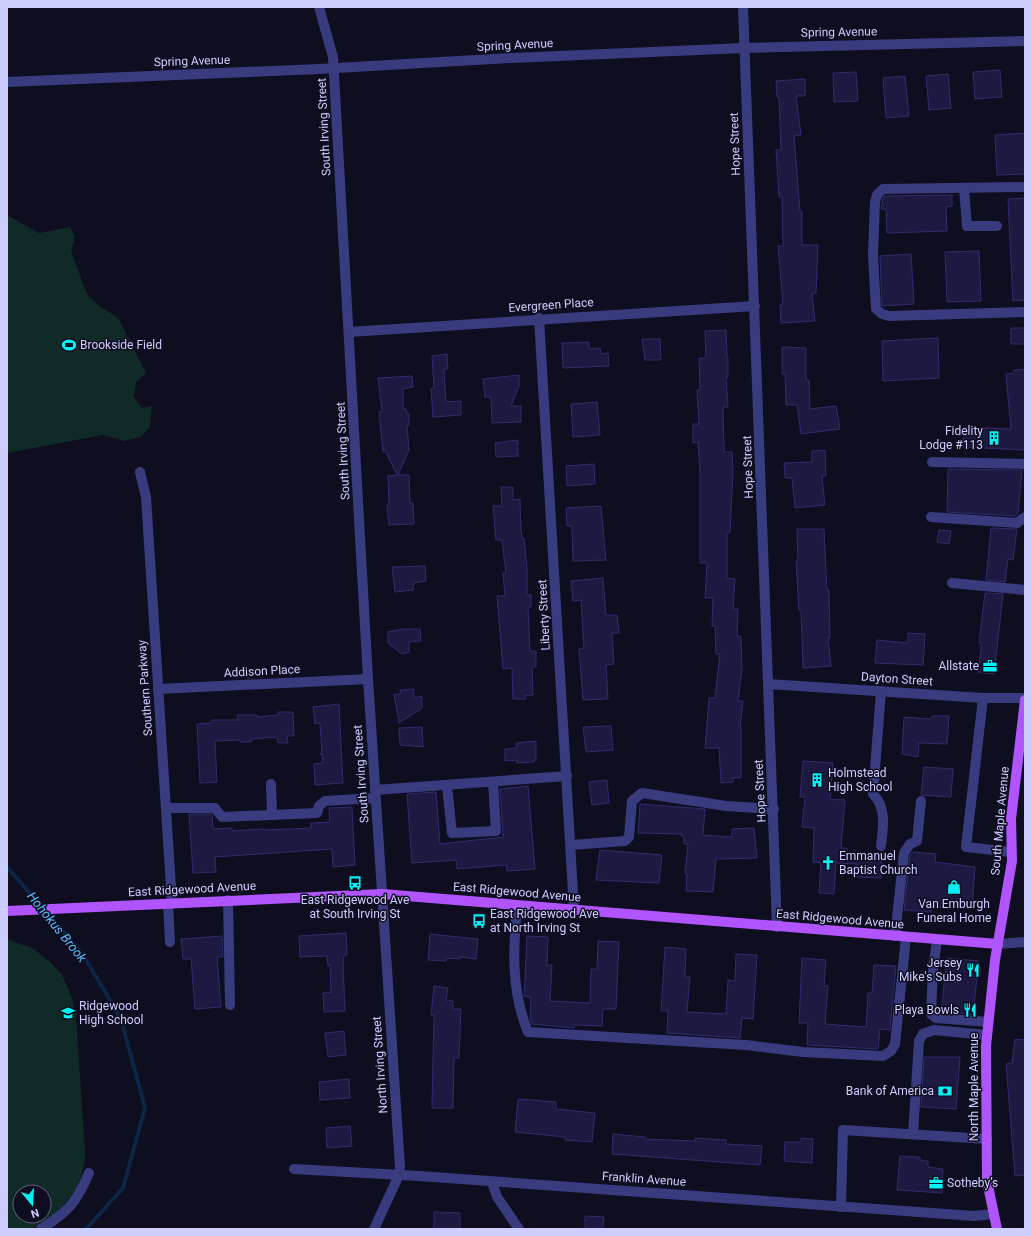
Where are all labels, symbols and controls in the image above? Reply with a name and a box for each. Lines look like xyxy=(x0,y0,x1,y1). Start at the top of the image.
street label: Spring Avenue xyxy=(801,24,877,40)
street label: Spring Avenue xyxy=(476,36,554,54)
street label: Spring Avenue xyxy=(154,53,230,69)
street label: South Irving Street xyxy=(314,77,334,176)
street label: Hope Street xyxy=(727,112,743,176)
street label: Evergreen Place xyxy=(508,295,594,315)
sports icon: Brookside Field xyxy=(61,337,77,353)
place label: Brookside Field xyxy=(80,338,162,352)
street label: South Irving Street xyxy=(333,401,353,500)
place label: Fidelity Lodge #113 xyxy=(919,424,983,452)
building icon: Fidelity Lodge #113 xyxy=(986,430,1002,446)
street label: Hope Street xyxy=(740,435,756,499)
street label: Liberty Street xyxy=(535,579,553,651)
street label: Southern Parkway xyxy=(135,639,155,737)
office icon: Allstate xyxy=(982,658,998,674)
place label: Allstate xyxy=(938,659,979,673)
street label: Addison Place xyxy=(223,662,301,680)
street label: Dayton Street xyxy=(861,670,933,688)
street label: South Irving Street xyxy=(351,724,371,824)
street label: Hope Street xyxy=(751,759,769,823)
place label: Holmstead High School xyxy=(828,766,892,794)
street label: South Maple Avenue xyxy=(988,766,1012,876)
building icon: Holmstead High School xyxy=(809,772,825,788)
place label: Emmanuel Baptist Church xyxy=(839,849,918,877)
church icon: Emmanuel Baptist Church xyxy=(820,855,836,871)
bus stop icon: East Ridgewood Ave at South Irving St xyxy=(347,875,363,891)
street label: East Ridgewood Avenue xyxy=(128,879,256,899)
street label: East Ridgewood Avenue xyxy=(452,879,582,905)
shop icon: Van Emburgh Funeral Home xyxy=(946,879,962,895)
water label: Hohokus Brook xyxy=(24,889,90,966)
place label: East Ridgewood Ave at South Irving St xyxy=(301,893,409,921)
place label: Van Emburgh Funeral Home xyxy=(917,897,991,925)
street label: East Ridgewood Avenue xyxy=(775,906,905,932)
place label: East Ridgewood Ave at North Irving St xyxy=(490,907,599,935)
bus stop icon: East Ridgewood Ave at North Irving St xyxy=(471,913,487,929)
place label: Jersey Mike's Subs xyxy=(899,956,962,984)
restaurant icon: Jersey Mike's Subs xyxy=(965,962,981,978)
place label: Ridgewood High School xyxy=(79,999,143,1027)
restaurant icon: Playa Bowls xyxy=(962,1002,978,1018)
place label: Playa Bowls xyxy=(895,1003,959,1017)
school or university icon: Ridgewood High School xyxy=(60,1005,76,1021)
street label: North Irving Street xyxy=(370,1016,390,1114)
street label: North Maple Avenue xyxy=(967,1033,981,1141)
bank icon: Bank of America xyxy=(937,1083,953,1099)
place label: Bank of America xyxy=(846,1084,934,1098)
street label: Franklin Avenue xyxy=(601,1169,687,1189)
office icon: Sotheby’s xyxy=(928,1175,944,1191)
place label: Sotheby’s xyxy=(947,1176,998,1190)
north arrow xyxy=(12,1184,52,1224)
text: N xyxy=(29,1206,41,1220)

